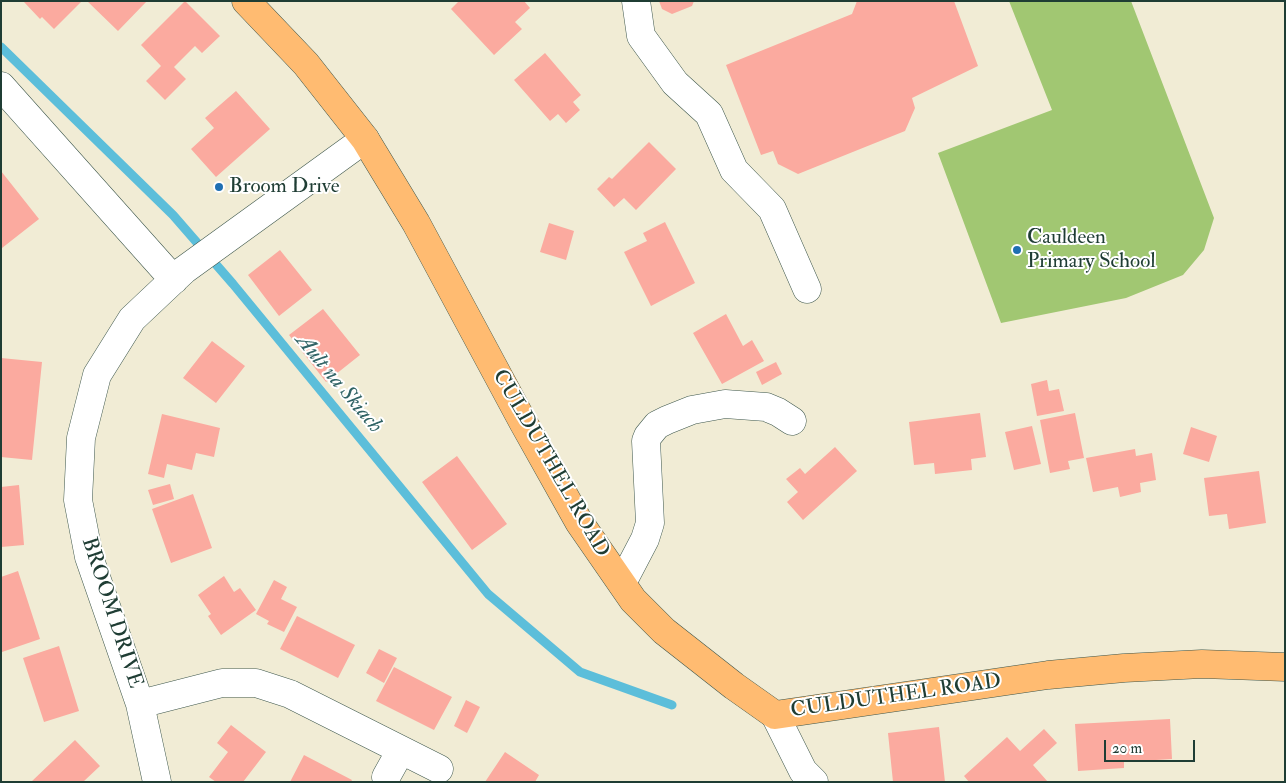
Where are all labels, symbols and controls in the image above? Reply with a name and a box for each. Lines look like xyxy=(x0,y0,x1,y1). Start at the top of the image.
place label: Broom Drive xyxy=(229,174,339,200)
marker: Broom Drive xyxy=(213,181,225,193)
place label: Cauldeen Primary School xyxy=(1027,225,1156,275)
marker: Cauldeen Primary School xyxy=(1011,244,1023,256)
water label: Ault na Skiach xyxy=(289,329,387,439)
street label: CULDUTHEL ROAD xyxy=(486,366,614,562)
street label: BROOM DRIVE xyxy=(75,534,147,692)
street label: CULDUTHEL ROAD xyxy=(789,670,1003,724)
scale bar xyxy=(1106,730,1197,762)
text: 20 m xyxy=(1112,739,1142,758)

